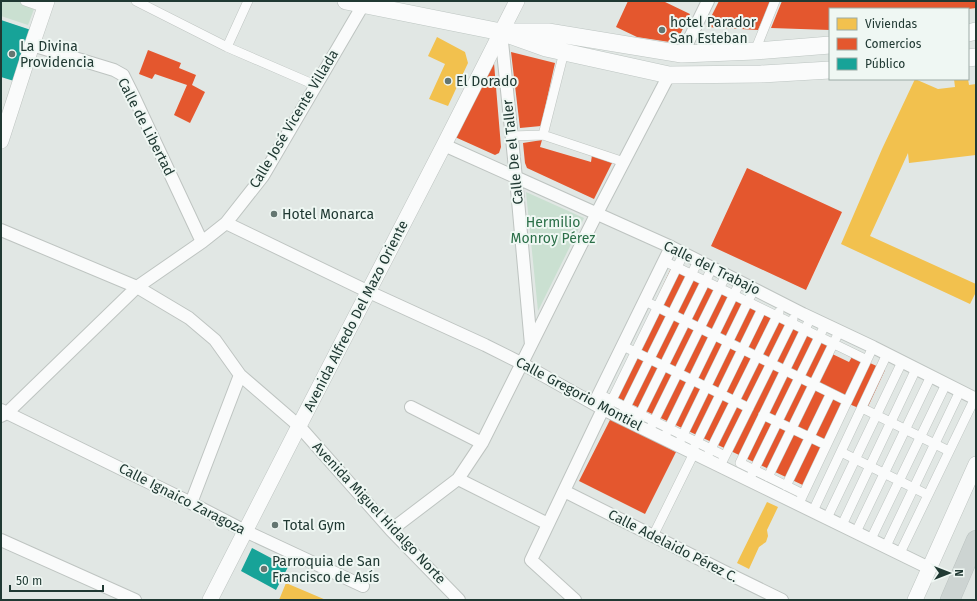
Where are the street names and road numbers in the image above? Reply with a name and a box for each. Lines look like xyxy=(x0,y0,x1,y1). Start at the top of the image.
street label: Calle José Vicente Villada xyxy=(246,47,342,191)
street label: Calle de Libertad xyxy=(114,75,178,179)
street label: Calle De el Taller xyxy=(499,98,527,205)
street label: Avenida Alfredo Del Mazo Oriente xyxy=(300,218,412,414)
street label: Calle del Trabajo xyxy=(661,237,763,299)
street label: Calle Gregorio Montiel xyxy=(513,353,645,435)
street label: Avenida Miguel Hidalgo Norte xyxy=(309,438,449,588)
street label: Calle Ignaico Zaragoza xyxy=(116,460,248,538)
street label: Calle Adelaido Pérez C. xyxy=(605,506,741,586)

